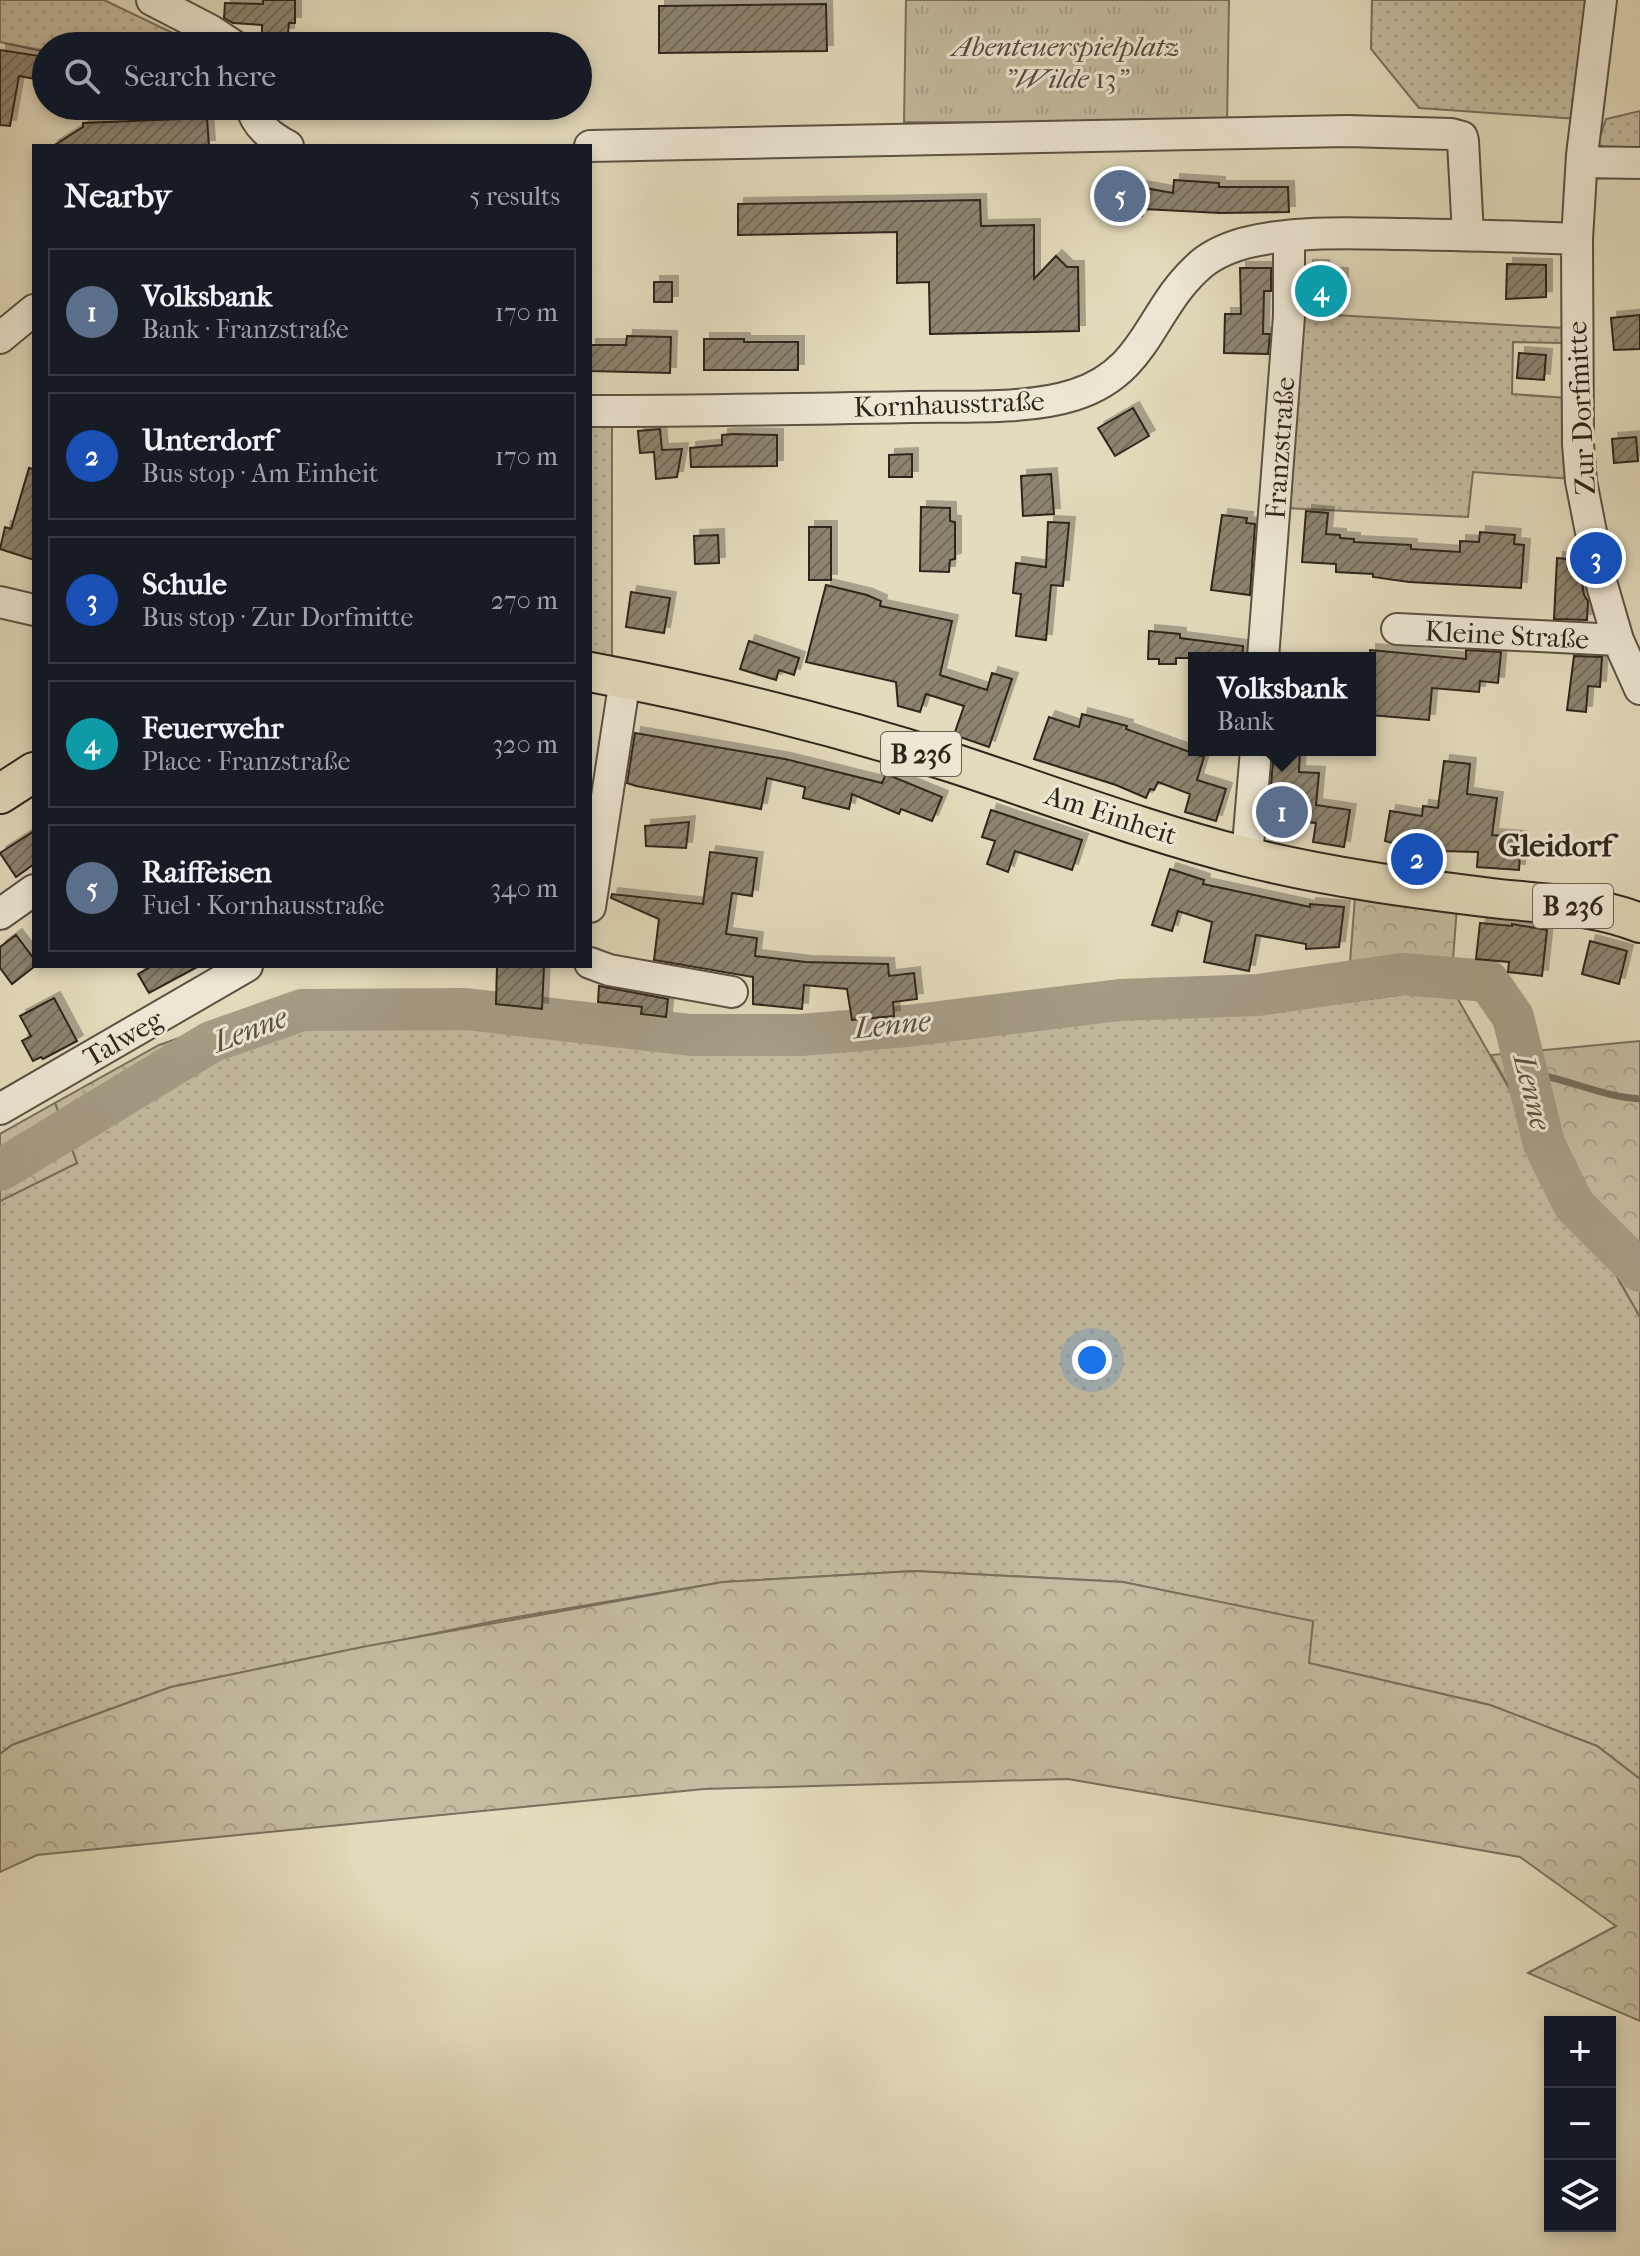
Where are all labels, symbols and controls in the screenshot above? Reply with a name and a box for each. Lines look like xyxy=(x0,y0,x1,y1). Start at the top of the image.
park label: Abenteuerspielplatz "Wilde 13" xyxy=(949,30,1180,95)
search box xyxy=(32,32,592,120)
icon: search xyxy=(60,54,104,98)
text: Search here xyxy=(124,59,276,94)
pin: 5 xyxy=(1094,166,1146,226)
text: Nearby xyxy=(64,176,171,216)
text: 5 results xyxy=(469,181,560,212)
pin: 4 xyxy=(1295,261,1347,321)
text: Volksbank xyxy=(142,279,272,314)
text: 1 xyxy=(87,297,97,328)
text: 170 m xyxy=(495,297,558,328)
text: Bank · Franzstraße xyxy=(142,314,349,345)
street label: Zur Dorfmitte xyxy=(1560,320,1602,496)
street label: Franzstraße xyxy=(1259,375,1301,520)
street label: Kornhausstraße xyxy=(853,384,1045,424)
text: Unterdorf xyxy=(142,423,274,458)
text: 2 xyxy=(85,441,99,472)
text: 170 m xyxy=(495,441,558,472)
text: Bus stop · Am Einheit xyxy=(142,458,378,489)
pin: 3 xyxy=(1570,528,1622,588)
text: Schule xyxy=(142,567,227,602)
text: 3 xyxy=(87,585,97,616)
text: 270 m xyxy=(491,585,558,616)
text: Bus stop · Zur Dorfmitte xyxy=(142,602,413,633)
street label: Kleine Straße xyxy=(1424,614,1590,656)
popup xyxy=(1188,652,1376,756)
text: Volksbank xyxy=(1217,671,1347,706)
text: Bank xyxy=(1217,706,1274,737)
text: Feuerwehr xyxy=(142,711,283,746)
text: 4 xyxy=(84,729,100,760)
text: 320 m xyxy=(492,729,558,760)
road number: B 236 xyxy=(881,732,961,776)
text: Place · Franzstraße xyxy=(142,746,350,777)
street label: Am Einheit xyxy=(1040,778,1181,852)
pin: 1 xyxy=(1256,782,1308,842)
district label: Gleidorf xyxy=(1498,827,1619,864)
pin: 2 xyxy=(1391,829,1443,889)
text: Raiffeisen xyxy=(142,855,272,890)
text: 5 xyxy=(86,873,98,904)
text: 340 m xyxy=(490,873,558,904)
road number: B 236 xyxy=(1533,884,1613,928)
text: Fuel · Kornhausstraße xyxy=(142,890,384,921)
water label: Lenne xyxy=(206,1000,293,1061)
street label: Talweg xyxy=(78,1002,169,1074)
water label: Lenne xyxy=(850,1004,933,1047)
water label: Lenne xyxy=(1505,1049,1558,1134)
your location xyxy=(1072,1340,1112,1380)
map controls xyxy=(1544,2016,1616,2232)
button: + xyxy=(1544,2016,1616,2088)
button: − xyxy=(1544,2088,1616,2160)
button: layers xyxy=(1544,2160,1616,2232)

